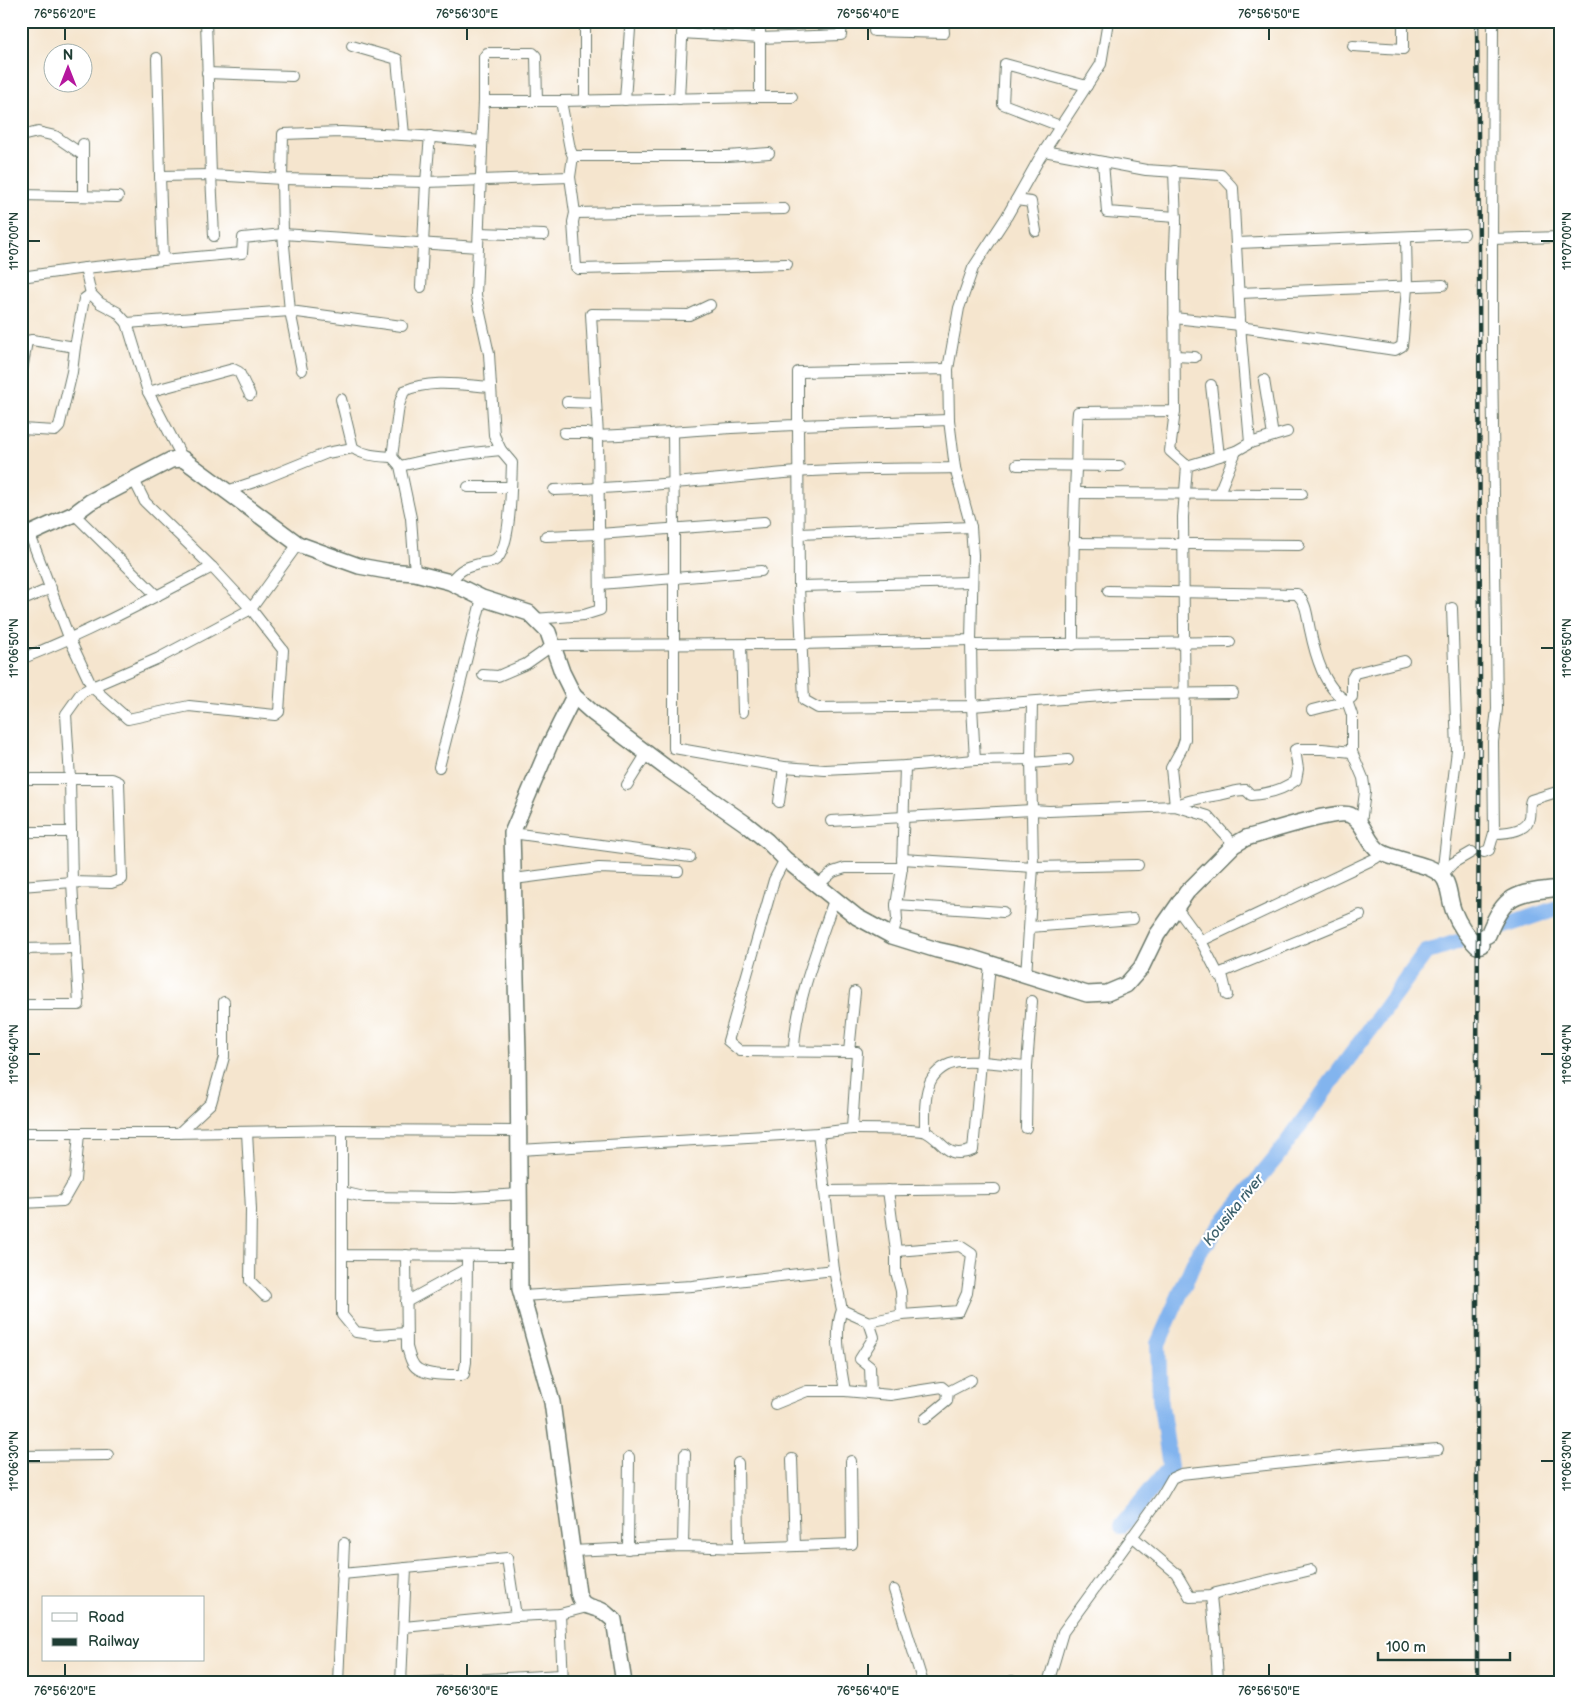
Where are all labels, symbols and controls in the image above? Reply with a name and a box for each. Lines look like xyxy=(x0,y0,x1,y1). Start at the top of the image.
text: 76°56'20"E xyxy=(34,7,96,22)
text: 76°56'30"E xyxy=(436,7,498,22)
text: 76°56'40"E xyxy=(837,7,899,22)
text: 76°56'50"E xyxy=(1238,7,1300,22)
north arrow xyxy=(42,42,92,92)
text: N xyxy=(63,47,73,64)
text: 11°07'00"N xyxy=(7,212,22,270)
text: 11°07'00"N xyxy=(1560,212,1575,270)
text: 11°06'50"N xyxy=(7,618,22,678)
text: 11°06'50"N xyxy=(1560,618,1575,678)
text: 11°06'40"N xyxy=(7,1024,22,1084)
text: 11°06'40"N xyxy=(1560,1024,1575,1084)
water label: Kousika river xyxy=(1199,1170,1269,1250)
text: 11°06'30"N xyxy=(7,1431,22,1491)
text: 11°06'30"N xyxy=(1560,1431,1575,1491)
legend xyxy=(42,1596,205,1662)
text: Road xyxy=(88,1608,124,1627)
scale bar xyxy=(1378,1629,1511,1661)
text: Railway xyxy=(88,1632,139,1651)
text: 100 m xyxy=(1386,1638,1426,1657)
text: 76°56'20"E xyxy=(34,1684,96,1699)
text: 76°56'30"E xyxy=(436,1684,498,1699)
text: 76°56'40"E xyxy=(837,1684,899,1699)
text: 76°56'50"E xyxy=(1238,1684,1300,1699)

